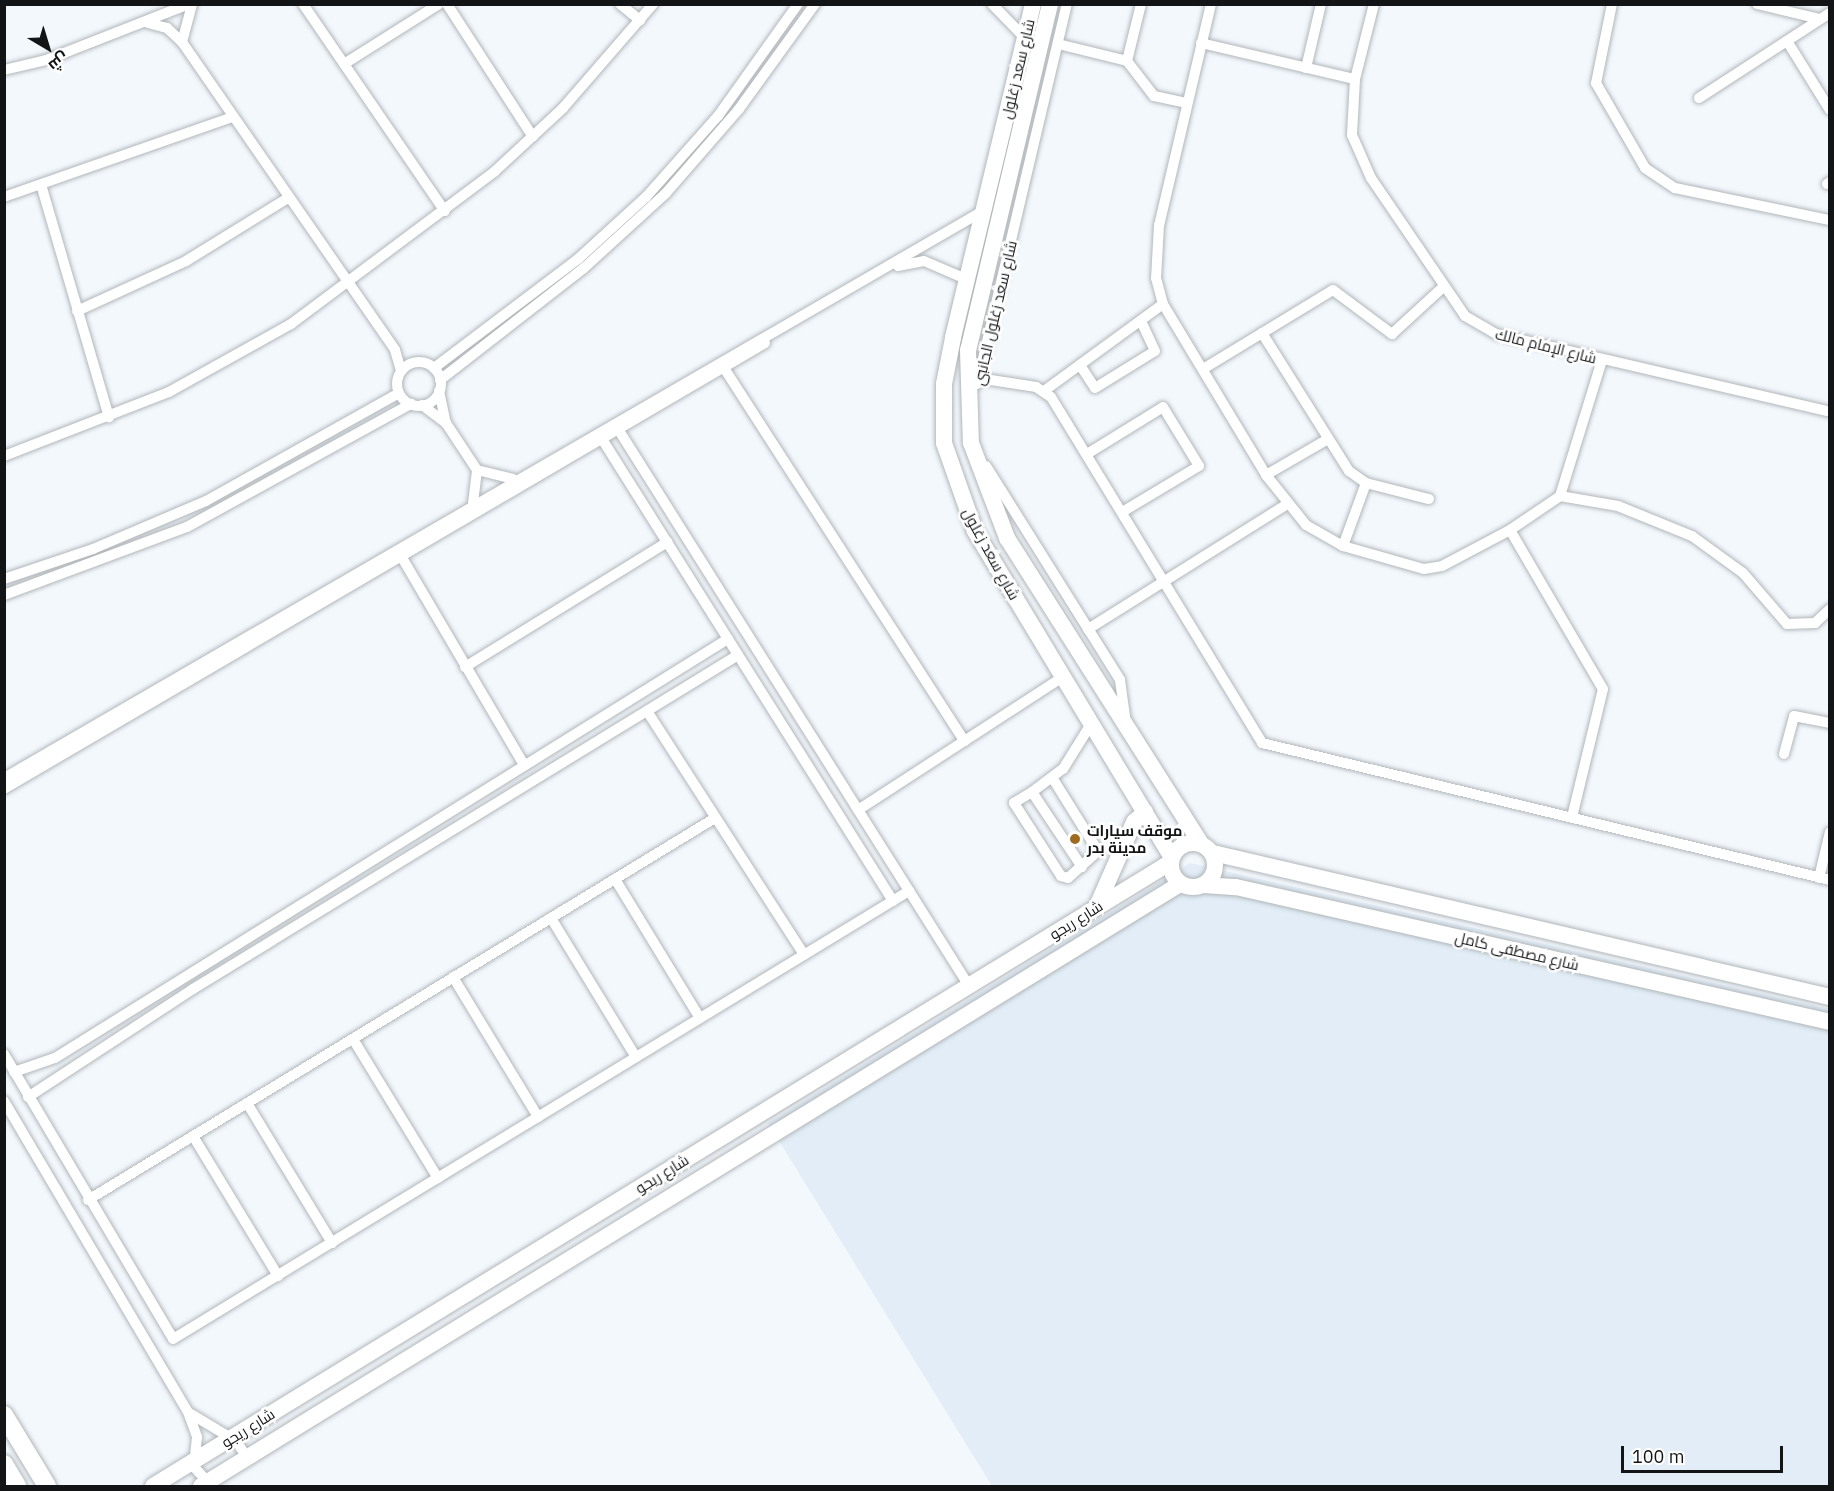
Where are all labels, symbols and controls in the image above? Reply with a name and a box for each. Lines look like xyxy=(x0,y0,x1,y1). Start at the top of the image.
street label: شارع سعد زغلول xyxy=(998,17,1038,121)
north arrow xyxy=(18,18,78,78)
text: ش xyxy=(45,48,73,76)
street label: شارع سعد زغلول الجانبى xyxy=(970,239,1020,387)
street label: شارع الإمام مالك xyxy=(1494,325,1598,367)
street label: شارع سعد زغلول xyxy=(958,505,1024,603)
place label: موقف سيارات مدينة بدر xyxy=(1087,821,1182,856)
marker: موقف سيارات مدينة بدر xyxy=(1068,832,1082,846)
street label: شارع ريجو xyxy=(1046,897,1106,943)
street label: شارع مصطفى كامل xyxy=(1453,928,1581,974)
street label: شارع ريجو xyxy=(632,1151,692,1197)
street label: شارع ريجو xyxy=(218,1405,278,1451)
scale bar xyxy=(1624,1434,1786,1472)
text: 100 m xyxy=(1632,1445,1684,1468)

